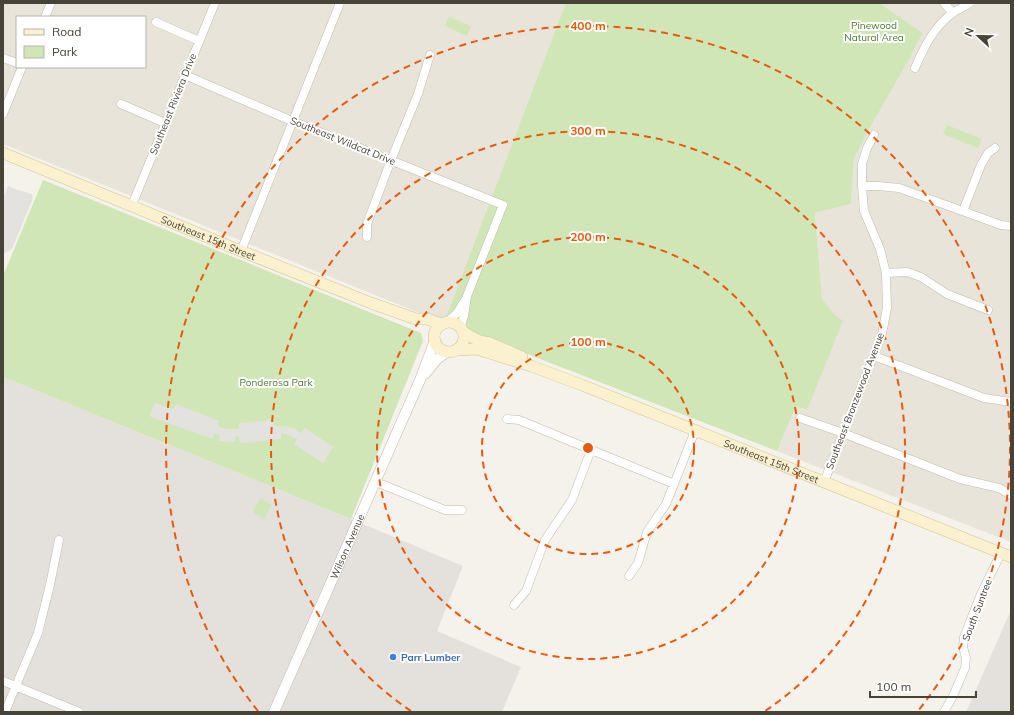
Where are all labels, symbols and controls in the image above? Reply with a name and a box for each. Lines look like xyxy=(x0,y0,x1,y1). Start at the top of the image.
legend xyxy=(16,16,146,68)
north arrow xyxy=(958,16,998,56)
text: 400 m xyxy=(570,18,606,33)
park label: Pinewood Natural Area xyxy=(844,19,904,44)
text: Road xyxy=(52,24,81,39)
text: N xyxy=(961,26,977,39)
text: Park xyxy=(52,44,78,59)
street label: Southeast Riviera Drive xyxy=(147,51,199,157)
street label: Southeast Wildcat Drive xyxy=(288,114,398,168)
text: 300 m xyxy=(570,123,606,138)
street label: Southeast 15th Street xyxy=(159,212,258,263)
text: 200 m xyxy=(570,229,606,244)
street label: Southeast Bronzewood Avenue xyxy=(823,331,887,471)
text: 100 m xyxy=(570,334,606,349)
park label: Ponderosa Park xyxy=(239,376,313,389)
street label: Southeast 15th Street xyxy=(722,436,821,486)
centre of rings xyxy=(581,441,595,455)
street label: Wilson Avenue xyxy=(327,512,367,581)
street label: South Suntree xyxy=(959,577,995,643)
place label: Parr Lumber xyxy=(401,651,460,664)
marker: Parr Lumber xyxy=(388,652,398,662)
scale bar xyxy=(870,673,976,699)
text: 100 m xyxy=(876,679,911,694)

